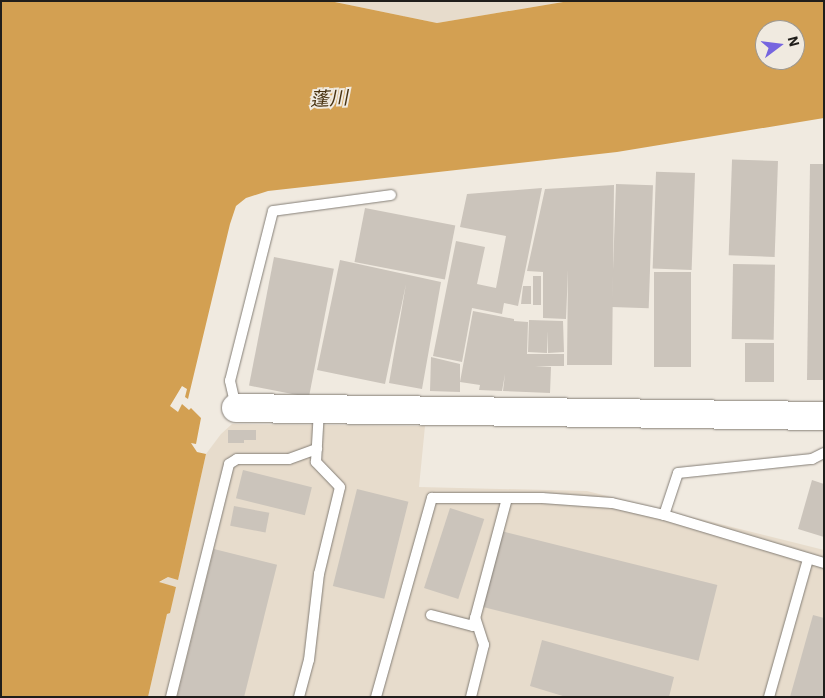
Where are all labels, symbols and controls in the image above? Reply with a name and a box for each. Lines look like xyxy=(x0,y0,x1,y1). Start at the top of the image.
north arrow xyxy=(755,20,805,70)
text: N xyxy=(784,34,804,49)
water label: 蓬川 xyxy=(309,87,349,111)

